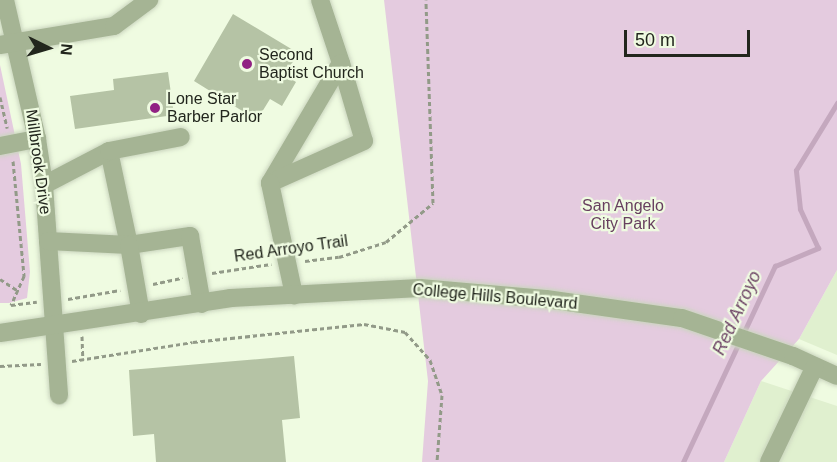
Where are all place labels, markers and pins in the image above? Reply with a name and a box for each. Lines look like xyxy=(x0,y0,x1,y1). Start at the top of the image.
place label: Second Baptist Church xyxy=(259,45,364,83)
marker: Second Baptist Church xyxy=(240,57,254,71)
place label: Lone Star Barber Parlor xyxy=(167,89,262,127)
marker: Lone Star Barber Parlor xyxy=(148,101,162,115)

